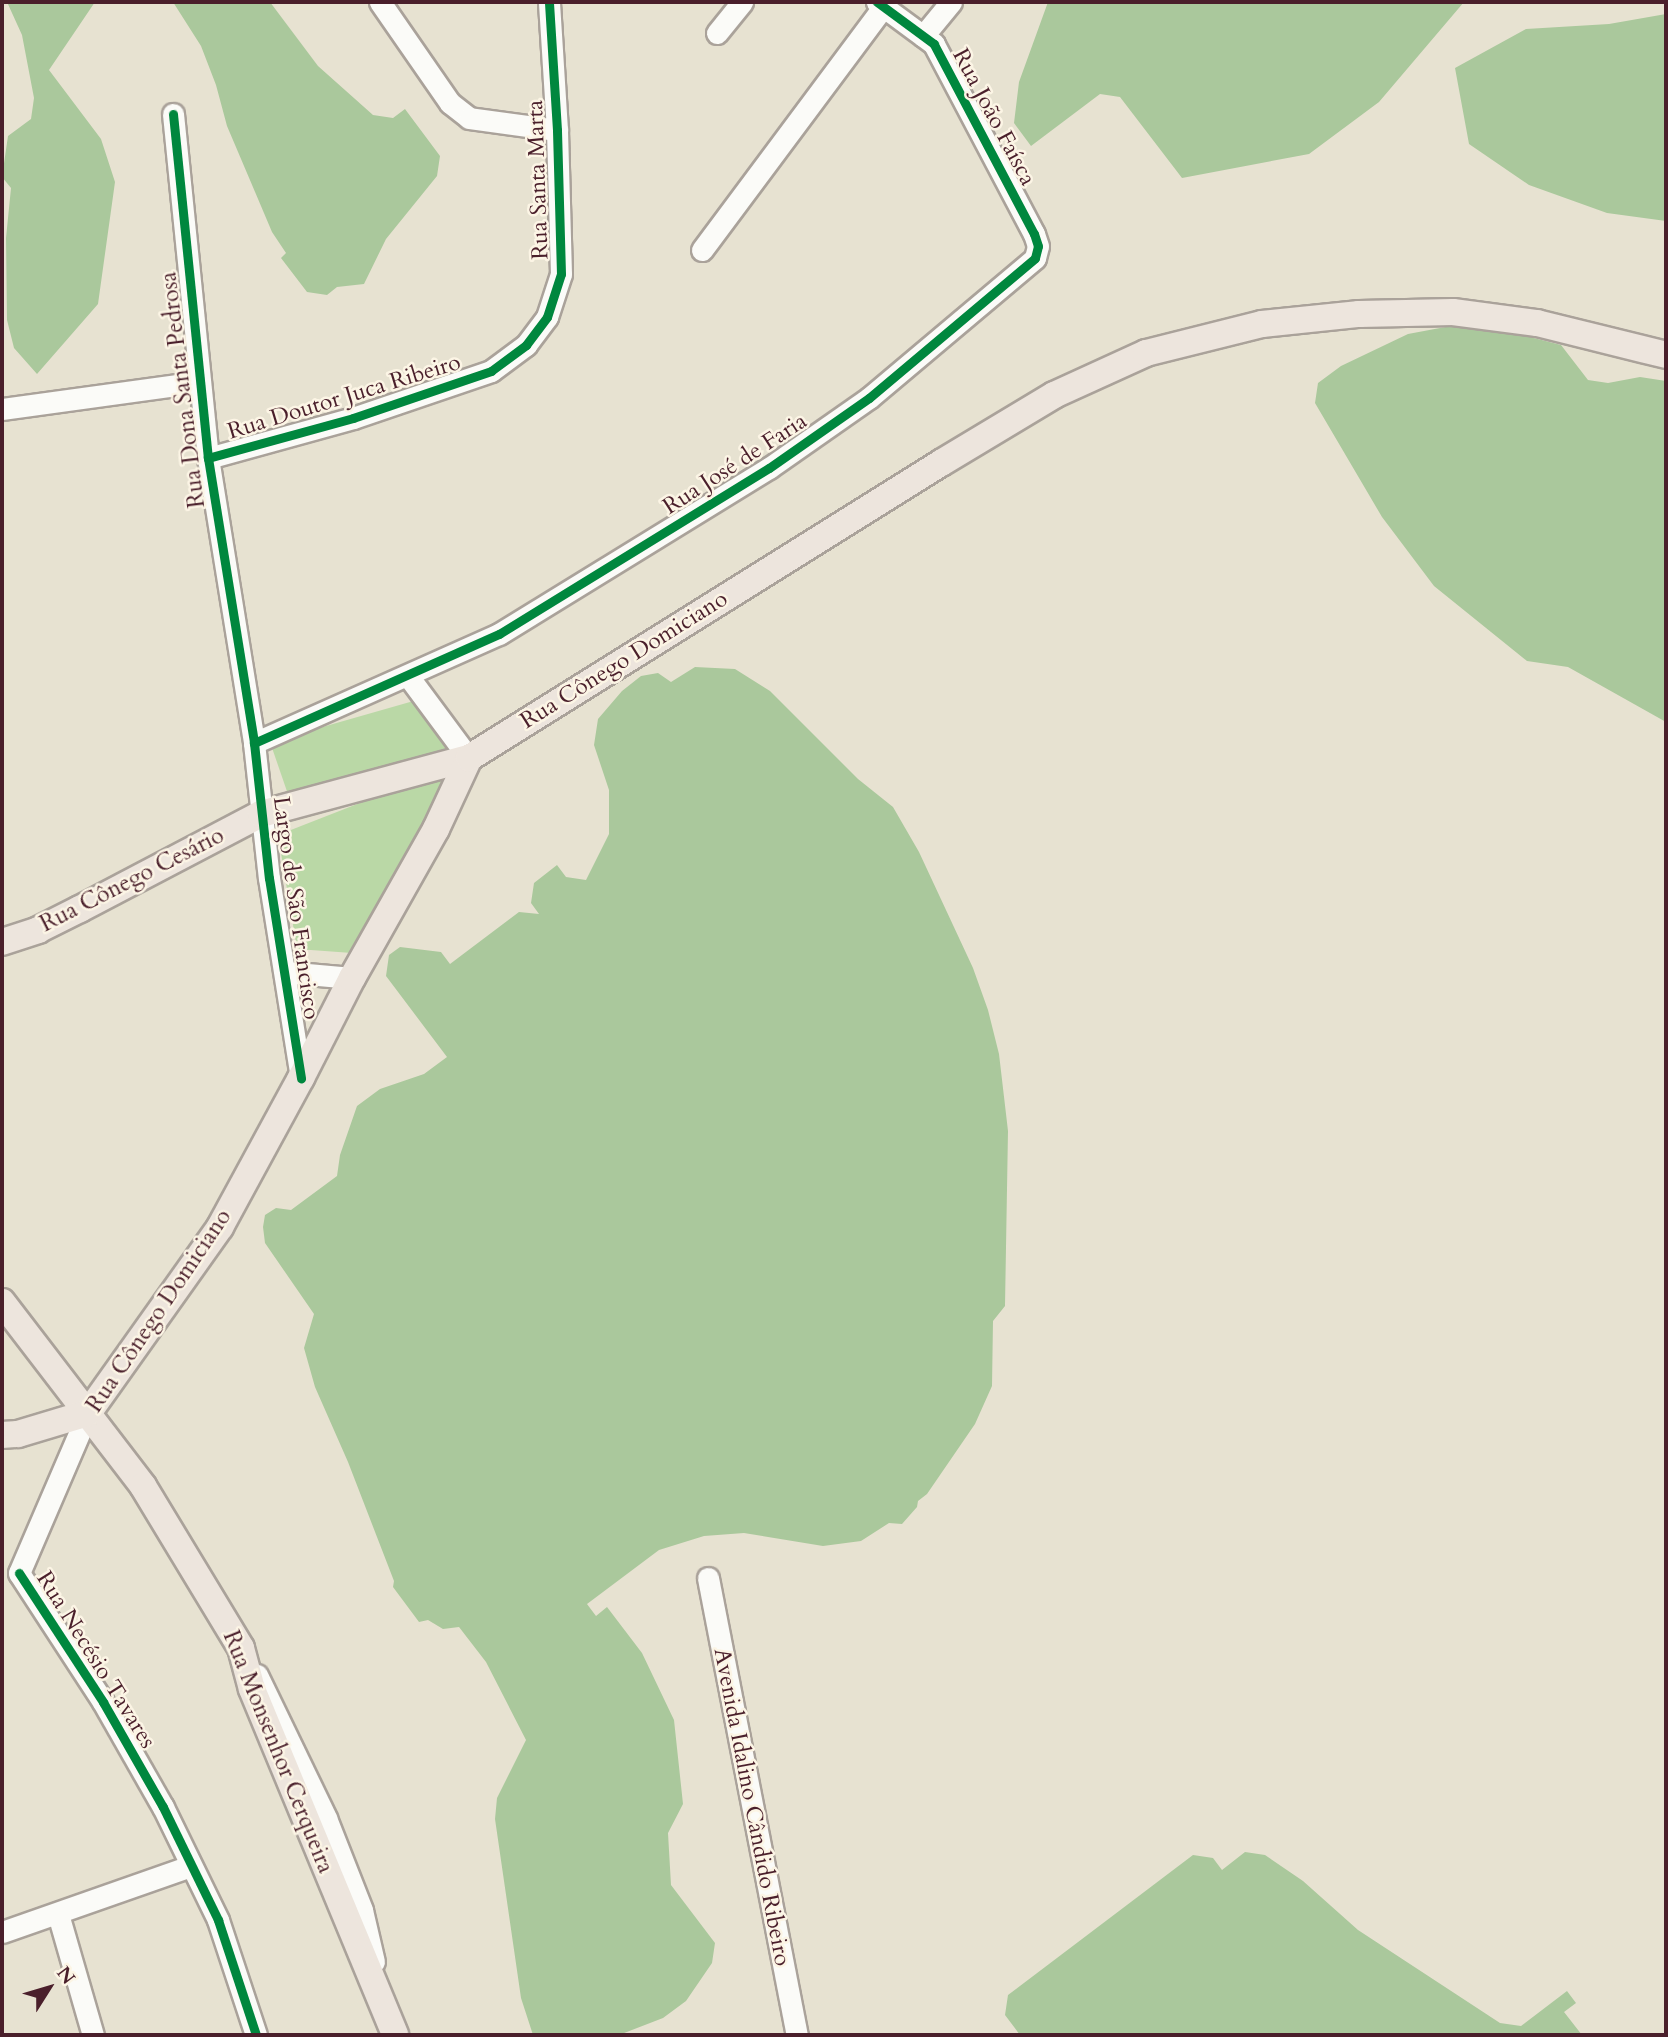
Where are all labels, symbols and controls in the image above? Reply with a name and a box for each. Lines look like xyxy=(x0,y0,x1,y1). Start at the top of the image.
street label: Rua João Faísca xyxy=(946,44,1042,190)
street label: Rua Santa Marta xyxy=(521,100,555,260)
street label: Rua Dona Santa Pedrosa xyxy=(155,270,211,510)
street label: Rua Doutor Juca Ribeiro xyxy=(224,348,464,446)
street label: Rua José de Faria xyxy=(658,407,812,521)
street label: Rua Cônego Domiciano xyxy=(515,585,733,735)
street label: Largo de São Francisco xyxy=(267,795,325,1021)
street label: Rua Cônego Cesário xyxy=(35,822,229,938)
street label: Rua Cônego Domiciano xyxy=(81,1204,237,1418)
street label: Rua Necésio Tavares xyxy=(30,1566,162,1754)
street label: Rua Monsenhor Cerqueira xyxy=(217,1627,339,1877)
street label: Avenida Idalino Cândido Ribeiro xyxy=(708,1646,796,1968)
north arrow xyxy=(14,1953,84,2023)
text: N xyxy=(50,1961,81,1990)

